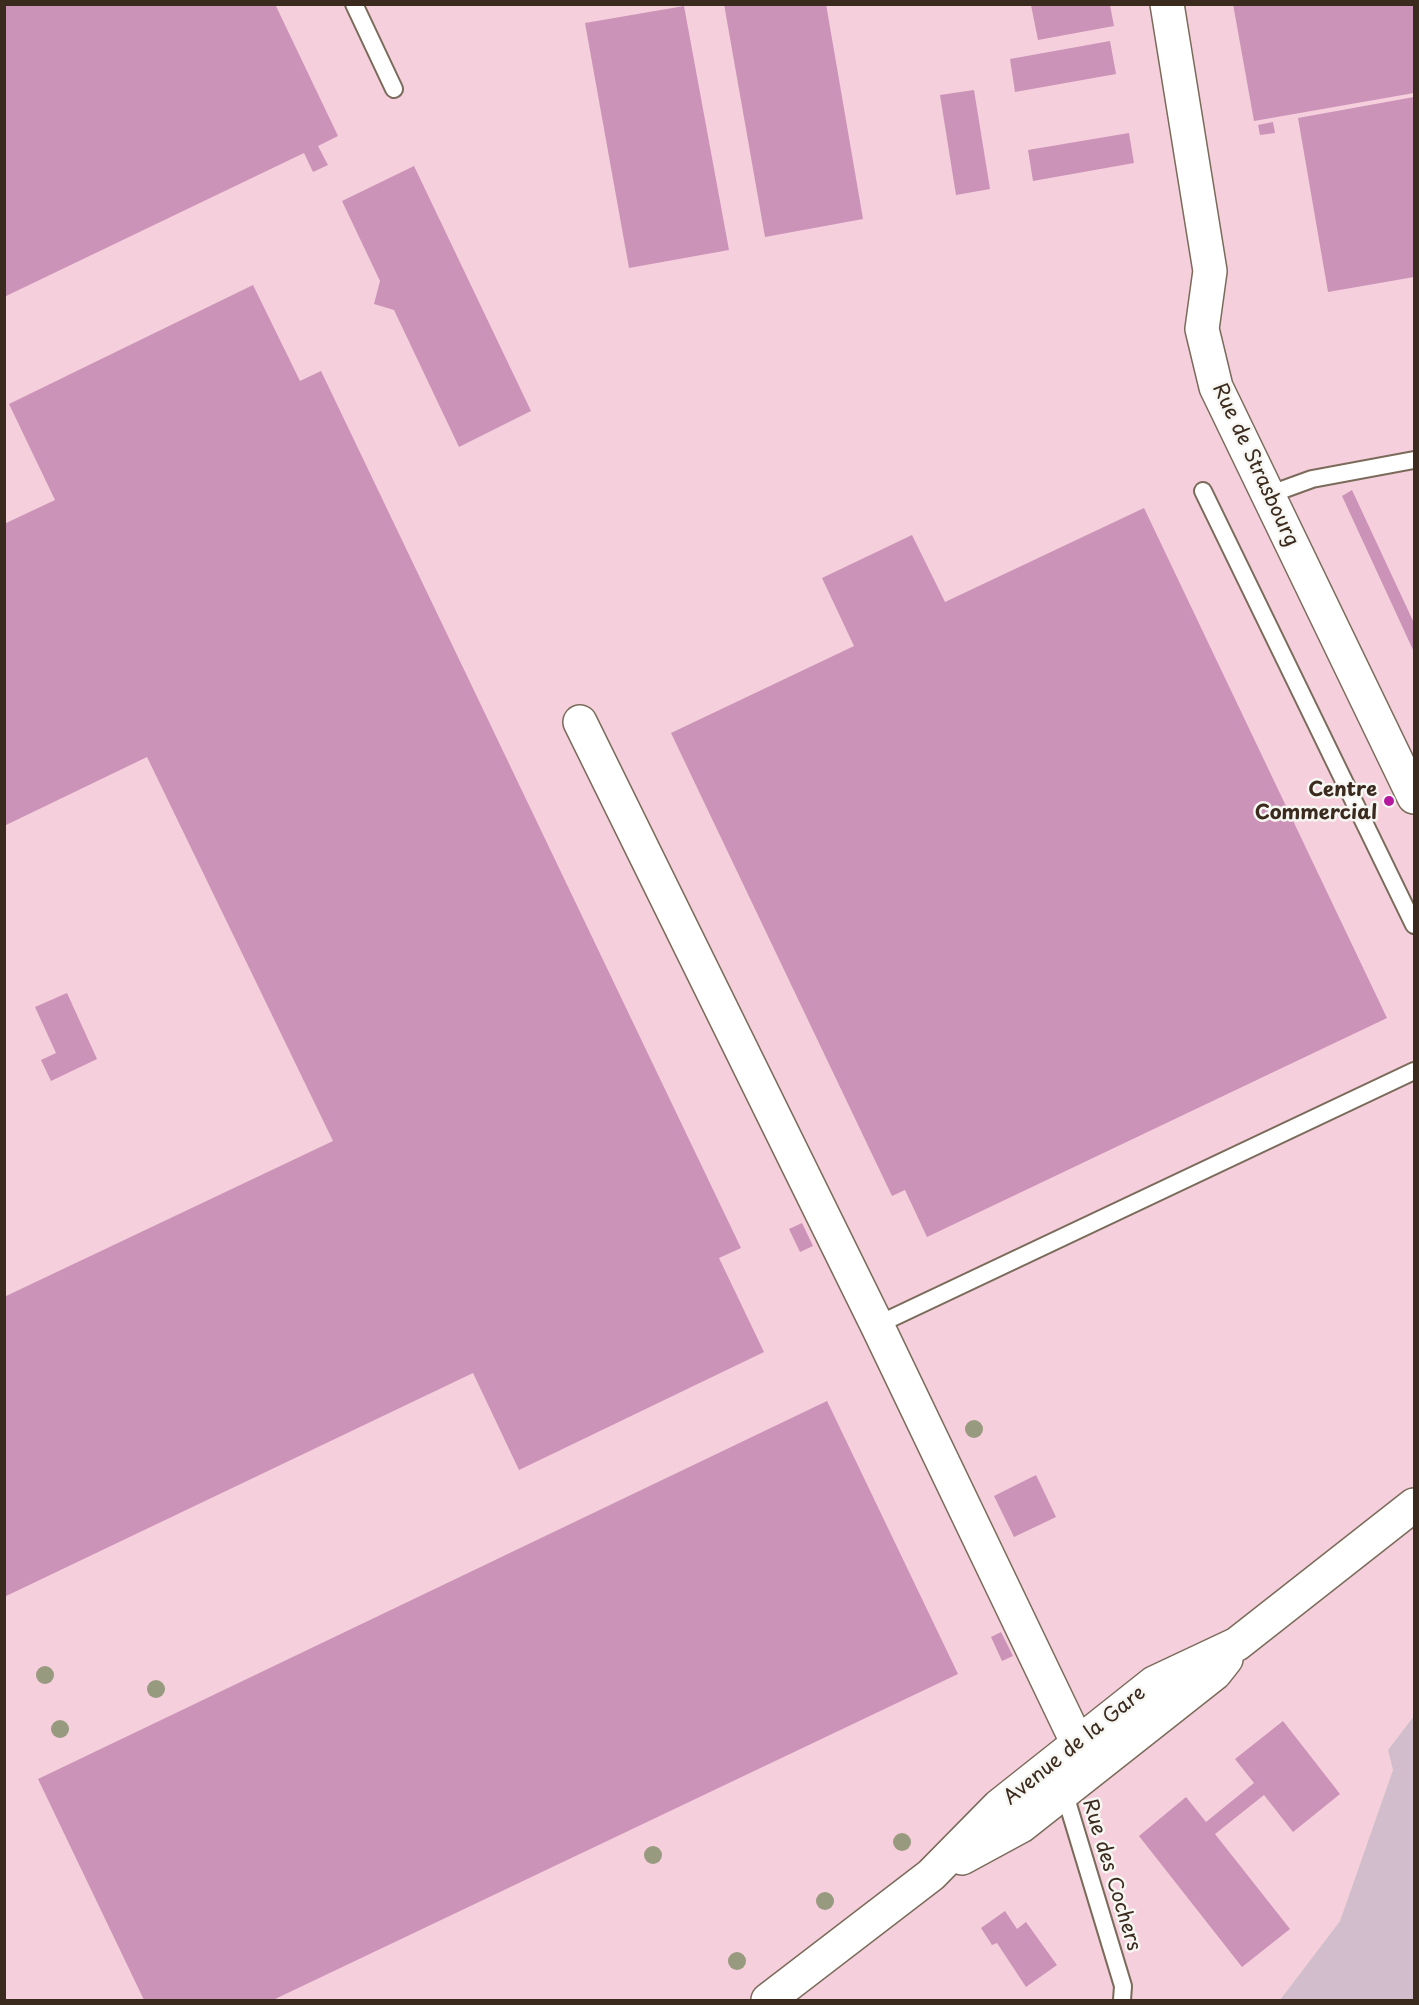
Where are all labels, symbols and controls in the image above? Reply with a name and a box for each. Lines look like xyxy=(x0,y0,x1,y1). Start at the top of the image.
street label: Rue de Strasbourg xyxy=(1207,380,1303,550)
place label: Centre Commercial xyxy=(1255,778,1377,825)
marker: Centre Commercial xyxy=(1382,794,1396,808)
street label: Avenue de la Gare xyxy=(999,1681,1151,1811)
street label: Rue des Cochers xyxy=(1077,1796,1145,1954)

